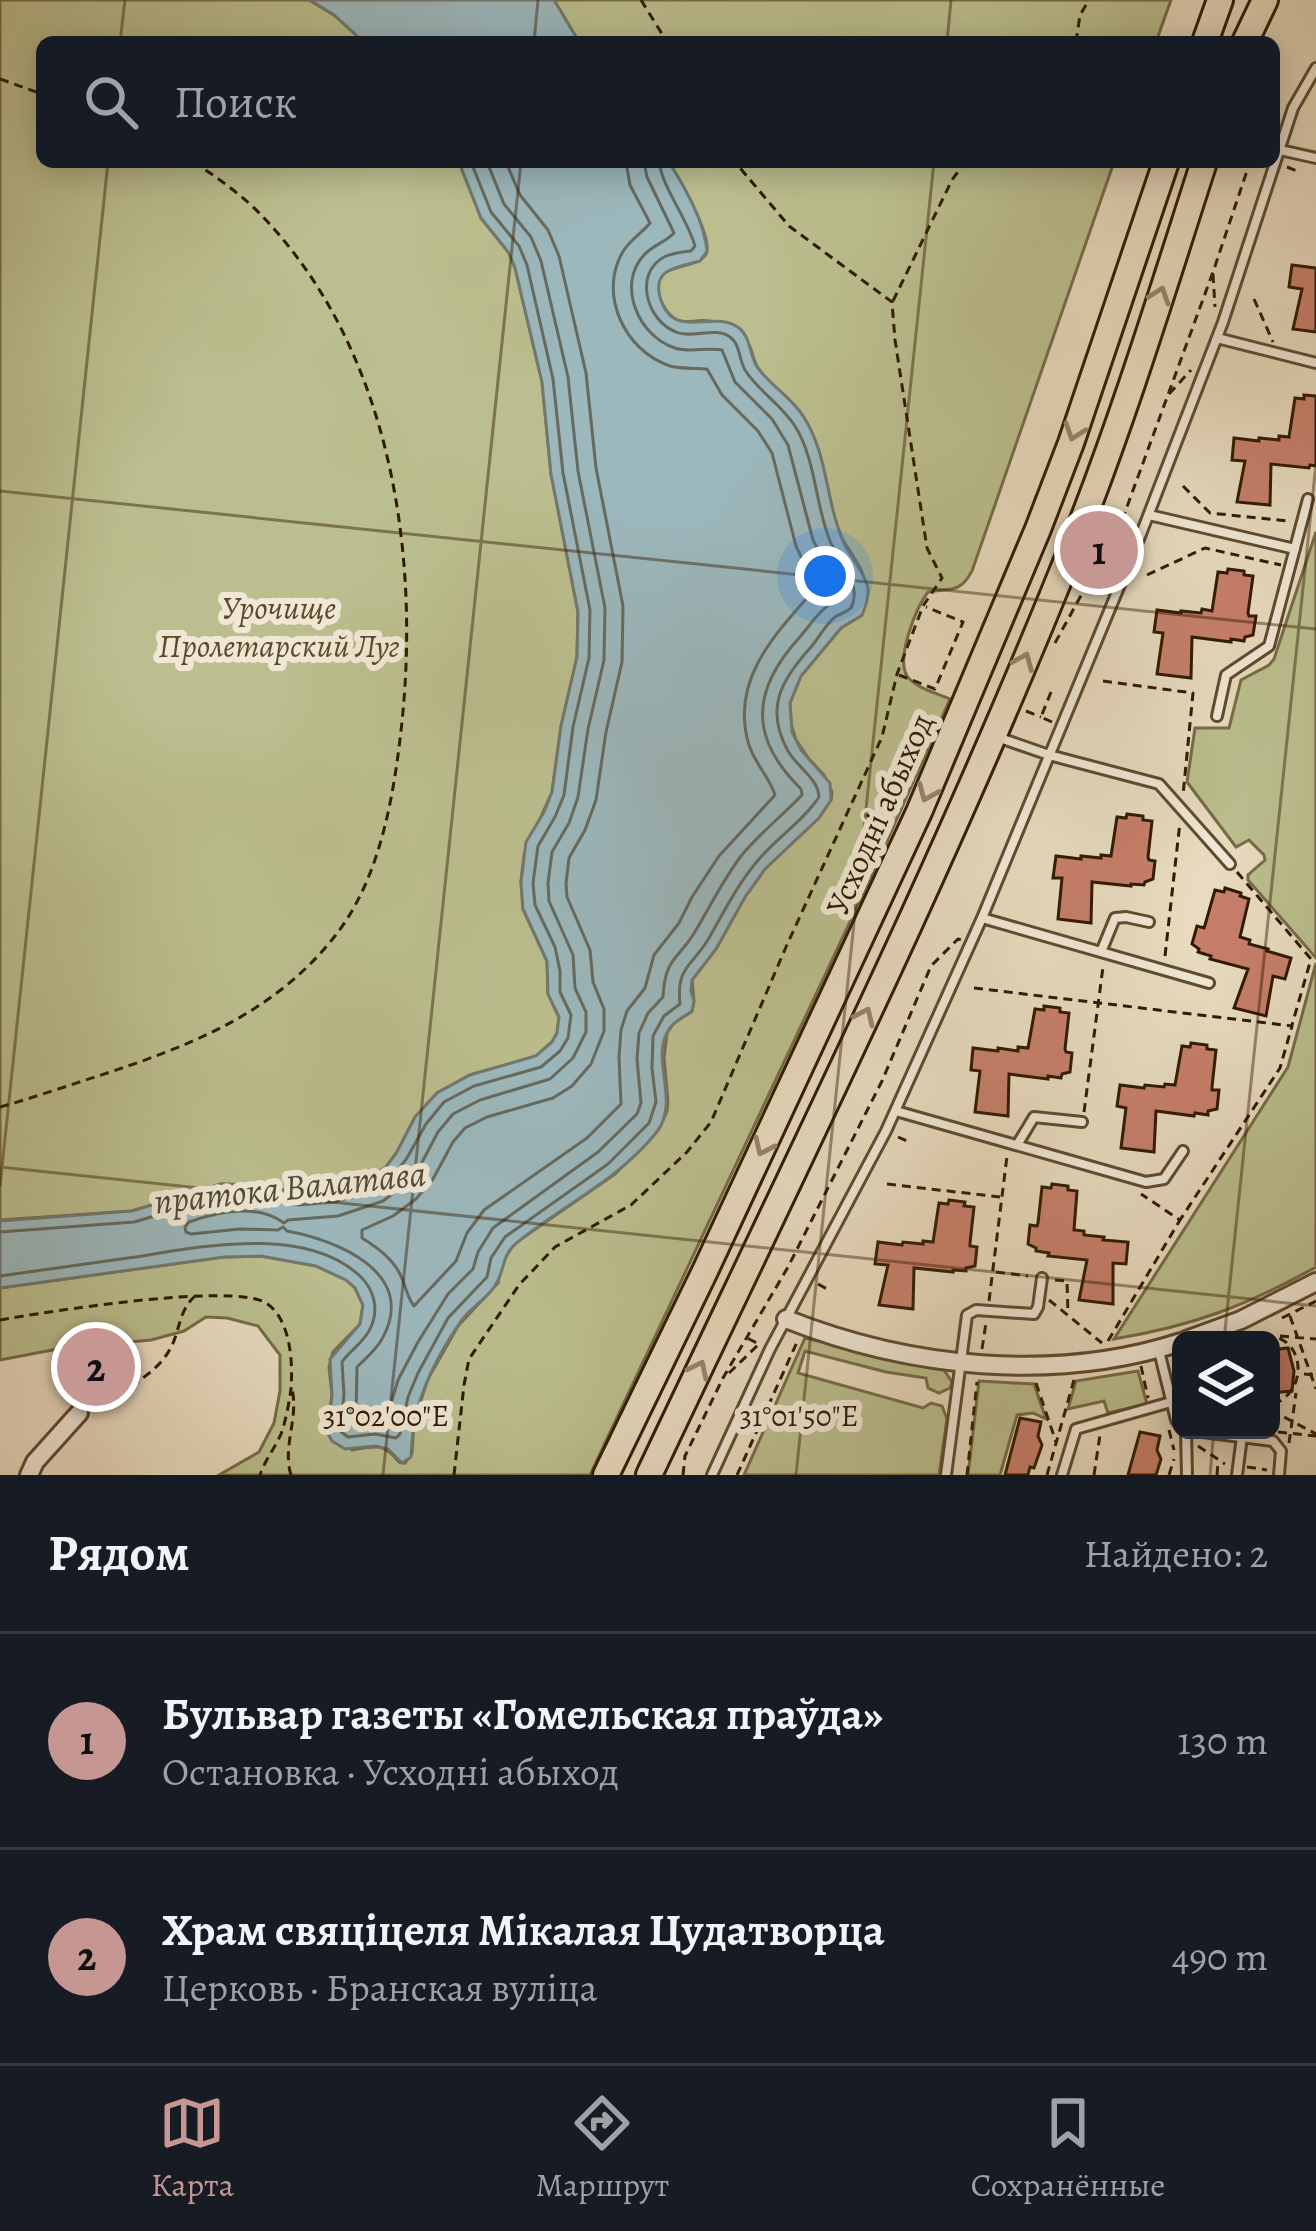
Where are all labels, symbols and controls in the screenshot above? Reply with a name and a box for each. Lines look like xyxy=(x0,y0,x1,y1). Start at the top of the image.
search box xyxy=(36,36,1280,168)
icon: search xyxy=(78,69,144,135)
text: Поиск xyxy=(174,71,297,133)
one-way arrow xyxy=(1146,285,1171,306)
one-way arrow xyxy=(1064,420,1088,441)
pin: 1 xyxy=(1060,505,1138,595)
your location xyxy=(795,546,855,606)
park label: Урочище Пролетарский Луг xyxy=(158,585,400,668)
one-way arrow xyxy=(1010,651,1034,672)
street label: Усходні абыход xyxy=(814,706,944,922)
one-way arrow xyxy=(917,780,941,802)
one-way arrow xyxy=(851,1007,874,1028)
one-way arrow xyxy=(754,1135,777,1156)
water label: пратока Валатава xyxy=(151,1148,429,1226)
pin: 2 xyxy=(57,1322,135,1412)
map controls xyxy=(1172,1331,1280,1439)
button: layers xyxy=(1172,1331,1280,1439)
one-way arrow xyxy=(685,1360,708,1381)
text: 31°02'00"E xyxy=(323,1396,449,1436)
text: 31°01'50"E xyxy=(740,1396,858,1436)
text: Рядом xyxy=(48,1518,190,1588)
text: Найдено: 2 xyxy=(1084,1527,1268,1580)
text: Бульвар газеты «Гомельская праўда» xyxy=(162,1683,883,1745)
text: 1 xyxy=(80,1714,94,1767)
text: 130 m xyxy=(1177,1714,1268,1767)
text: Остановка · Усходні абыход xyxy=(162,1745,619,1798)
text: Храм свяціцеля Мікалая Цудатворца xyxy=(162,1899,885,1961)
text: 2 xyxy=(78,1930,96,1983)
text: 490 m xyxy=(1172,1930,1268,1983)
text: Церковь · Бранская вуліца xyxy=(162,1961,598,2014)
tab: Карта xyxy=(151,2090,234,2207)
tab: Маршрут xyxy=(535,2090,669,2207)
tab: Сохранённые xyxy=(971,2090,1165,2207)

